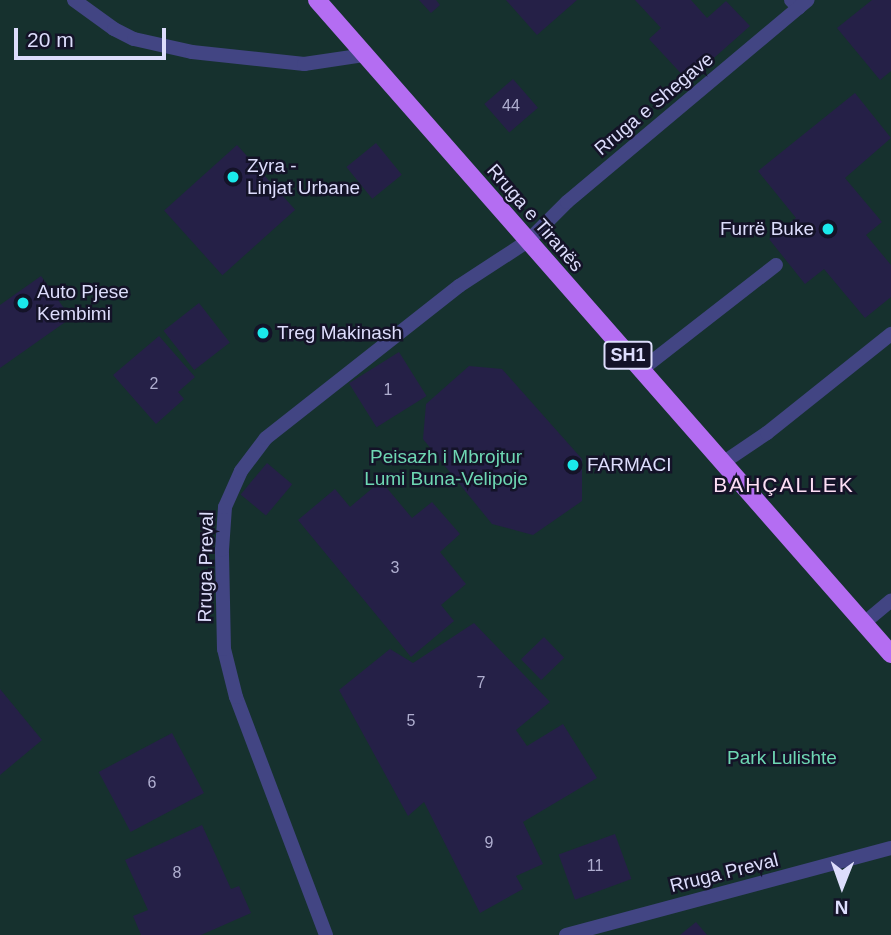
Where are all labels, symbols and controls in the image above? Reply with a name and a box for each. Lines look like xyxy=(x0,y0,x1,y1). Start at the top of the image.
scale bar xyxy=(18,14,170,58)
text: 20 m xyxy=(27,28,74,51)
street label: Rruga e Shegave xyxy=(590,48,718,160)
house number: 44 xyxy=(502,96,520,116)
place label: Zyra - Linjat Urbane xyxy=(247,155,360,199)
street label: Rruga e Tiranës xyxy=(482,159,588,277)
marker: Zyra - Linjat Urbane xyxy=(225,169,241,185)
place label: Furrë Buke xyxy=(720,218,814,240)
marker: Furrë Buke xyxy=(820,221,836,237)
place label: Auto Pjese Kembimi xyxy=(37,281,129,325)
marker: Auto Pjese Kembimi xyxy=(15,295,31,311)
place label: Treg Makinash xyxy=(277,322,402,344)
marker: Treg Makinash xyxy=(255,325,271,341)
road number: SH1 xyxy=(602,340,654,370)
house number: 2 xyxy=(150,374,158,394)
house number: 1 xyxy=(384,380,392,400)
park label: Peisazh i Mbrojtur Lumi Buna-Velipoje xyxy=(364,446,528,490)
place label: FARMACI xyxy=(587,454,671,476)
marker: FARMACI xyxy=(565,457,581,473)
district label: BAHÇALLEK xyxy=(714,472,854,498)
street label: Rruga Preval xyxy=(194,511,218,623)
house number: 3 xyxy=(391,558,399,578)
house number: 7 xyxy=(477,673,485,693)
house number: 5 xyxy=(407,711,415,731)
park label: Park Lulishte xyxy=(727,747,837,769)
house number: 6 xyxy=(148,773,156,793)
house number: 9 xyxy=(485,833,493,853)
street label: Rruga Preval xyxy=(667,849,781,897)
north arrow xyxy=(807,851,877,921)
house number: 11 xyxy=(587,856,603,876)
house number: 8 xyxy=(173,863,181,883)
text: N xyxy=(835,897,849,918)

